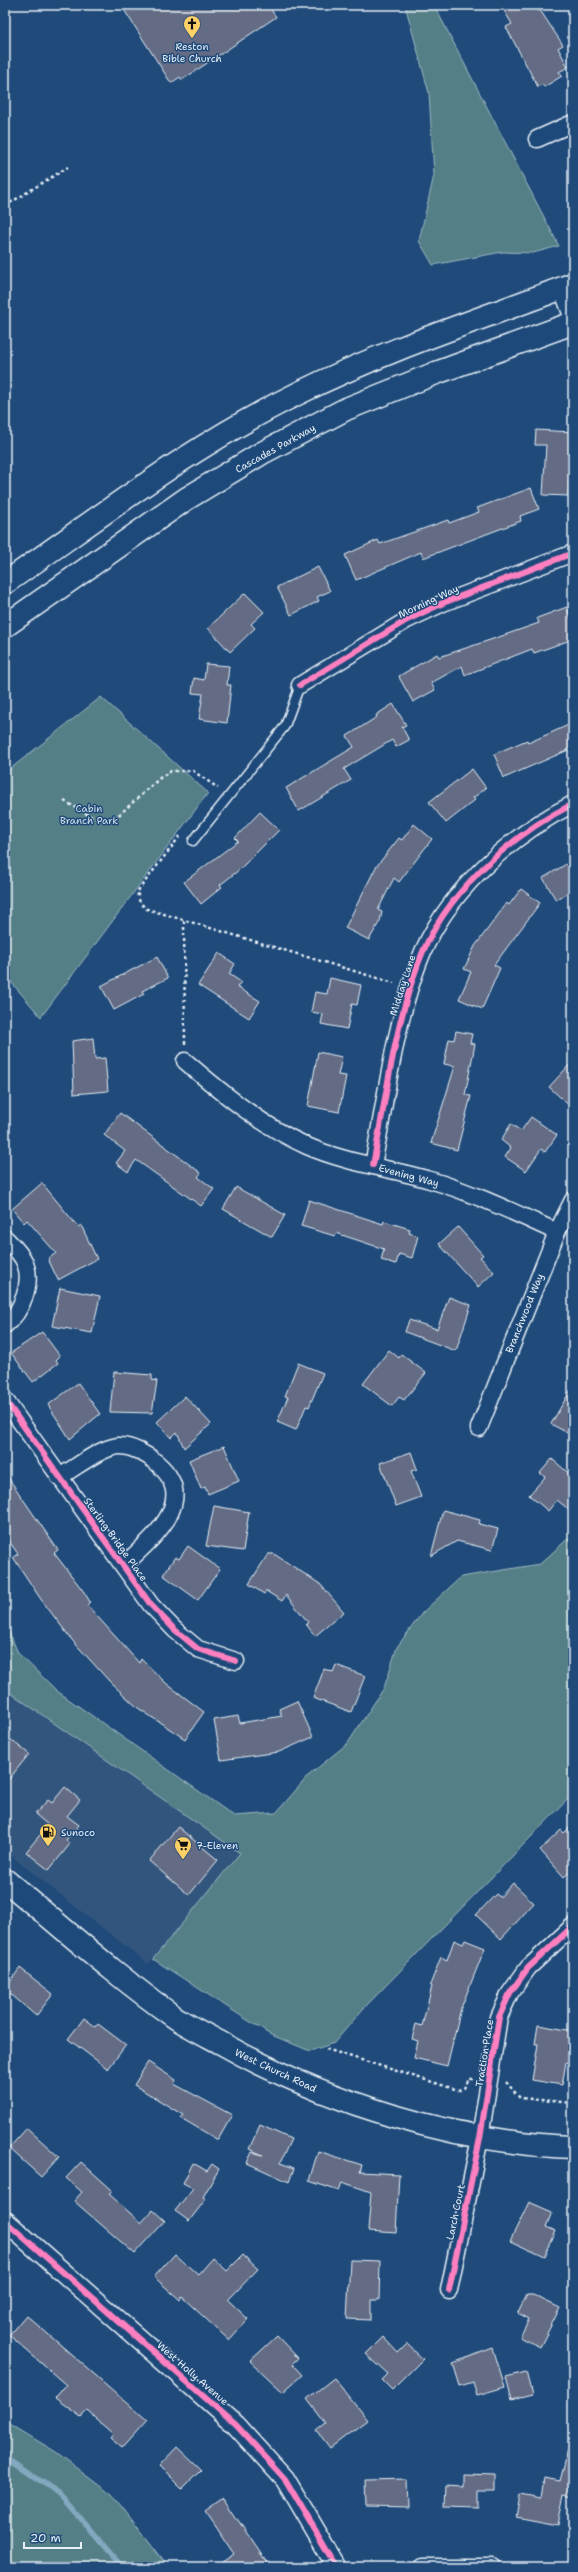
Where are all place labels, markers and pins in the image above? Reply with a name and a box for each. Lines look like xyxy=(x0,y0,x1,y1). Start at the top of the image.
church icon: Reston Bible Church xyxy=(182,14,202,39)
place label: Reston Bible Church xyxy=(162,40,222,65)
fuel station icon: Sunoco xyxy=(38,1822,58,1847)
place label: Sunoco xyxy=(61,1826,95,1839)
supermarket icon: 7-Eleven xyxy=(173,1835,193,1860)
place label: 7-Eleven xyxy=(196,1839,238,1852)

